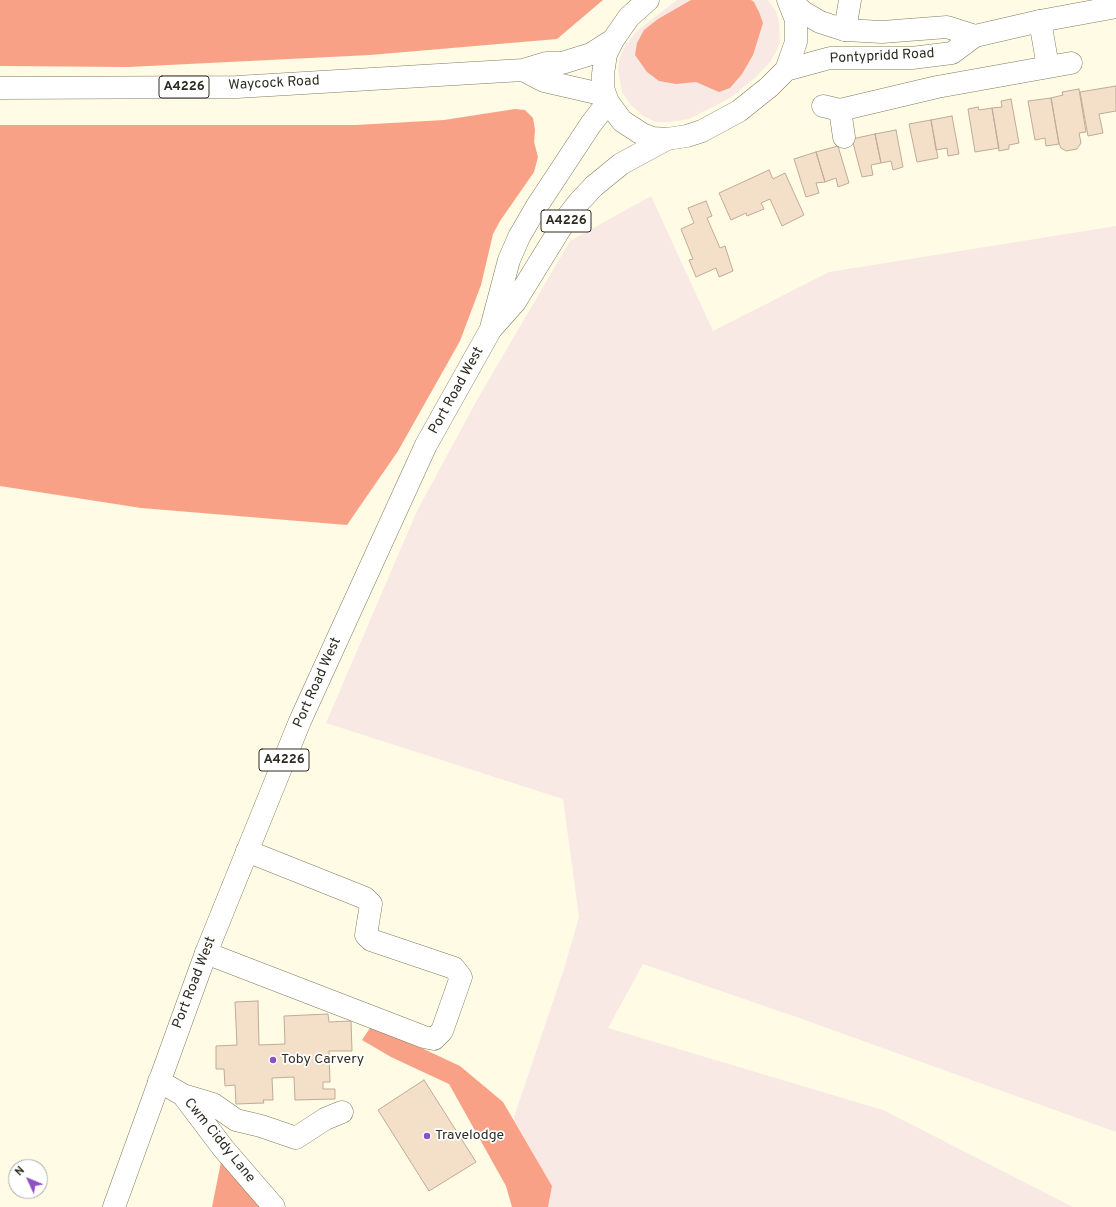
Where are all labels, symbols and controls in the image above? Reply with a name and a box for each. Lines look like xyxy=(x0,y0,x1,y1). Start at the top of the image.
street label: Pontypridd Road xyxy=(829,46,935,68)
street label: Waycock Road xyxy=(228,73,320,95)
road number: A4226 xyxy=(159,76,209,98)
road number: A4226 xyxy=(541,210,591,232)
street label: Port Road West xyxy=(426,344,488,438)
street label: Port Road West xyxy=(291,635,345,731)
road number: A4226 xyxy=(259,749,309,771)
street label: Port Road West xyxy=(170,935,220,1031)
place label: Toby Carvery xyxy=(281,1052,364,1068)
marker: Toby Carvery xyxy=(268,1055,278,1065)
street label: Cwm Ciddy Lane xyxy=(180,1095,258,1187)
place label: Travelodge xyxy=(435,1128,504,1144)
marker: Travelodge xyxy=(422,1131,432,1141)
north arrow xyxy=(8,1159,48,1199)
text: N xyxy=(12,1164,28,1179)

